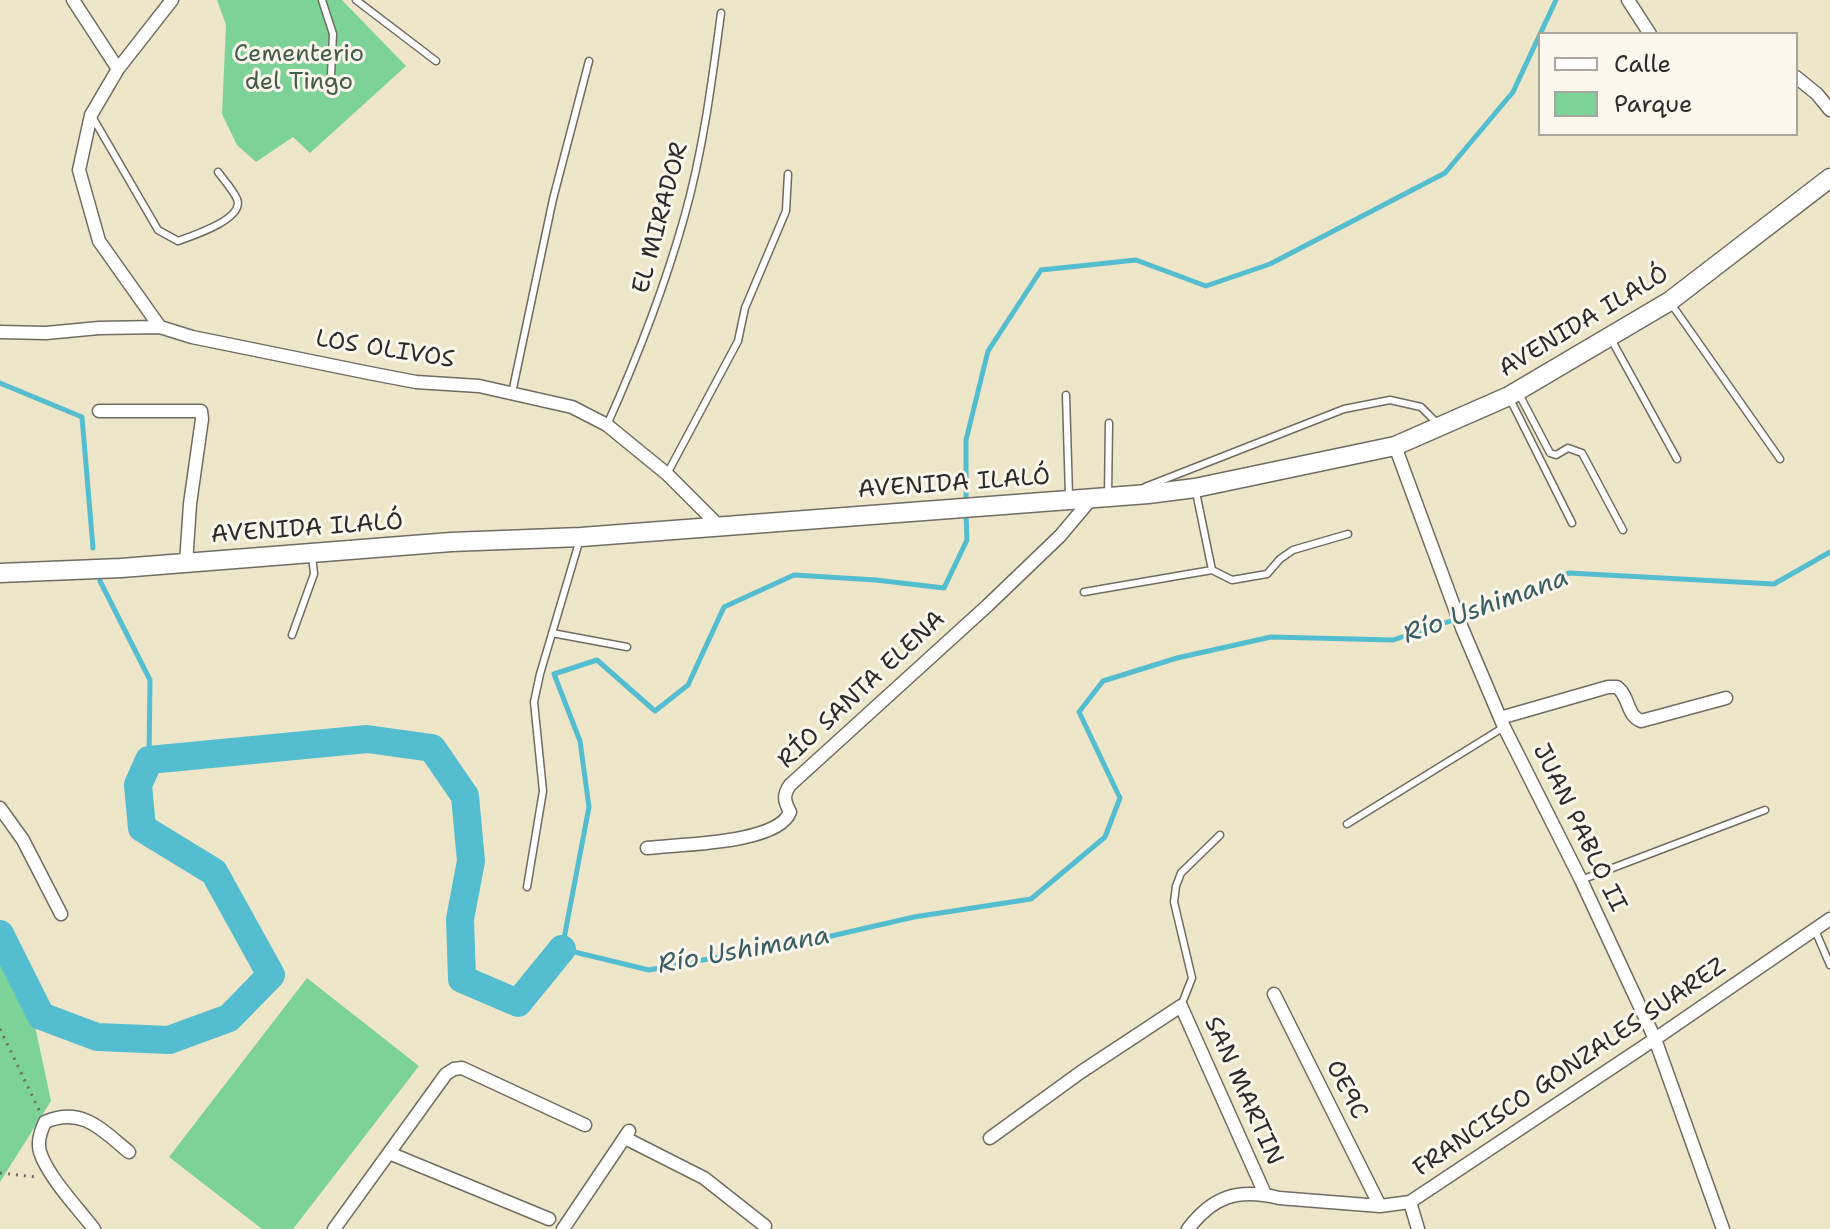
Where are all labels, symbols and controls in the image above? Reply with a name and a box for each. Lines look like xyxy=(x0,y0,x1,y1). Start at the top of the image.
legend xyxy=(1538,32,1798,136)
park label: Cementerio del Tingo xyxy=(234,41,364,97)
text: Calle xyxy=(1614,48,1671,80)
text: Parque xyxy=(1614,88,1693,120)
street label: EL MIRADOR xyxy=(627,139,695,297)
street label: AVENIDA ILALÓ xyxy=(1494,260,1674,384)
street label: LOS OLIVOS xyxy=(314,325,456,375)
street label: AVENIDA ILALÓ xyxy=(857,463,1051,505)
street label: AVENIDA ILALÓ xyxy=(210,508,404,550)
water label: Río Ushimana xyxy=(1399,563,1573,651)
street label: RÍO SANTA ELENA xyxy=(772,605,952,775)
street label: JUAN PABLO II xyxy=(1526,739,1632,917)
water label: Río Ushimana xyxy=(656,921,832,981)
street label: FRANCISCO GONZALES SUAREZ xyxy=(1408,952,1732,1184)
street label: SAN MARTIN xyxy=(1197,1012,1289,1170)
street label: OE9C xyxy=(1319,1056,1373,1124)

